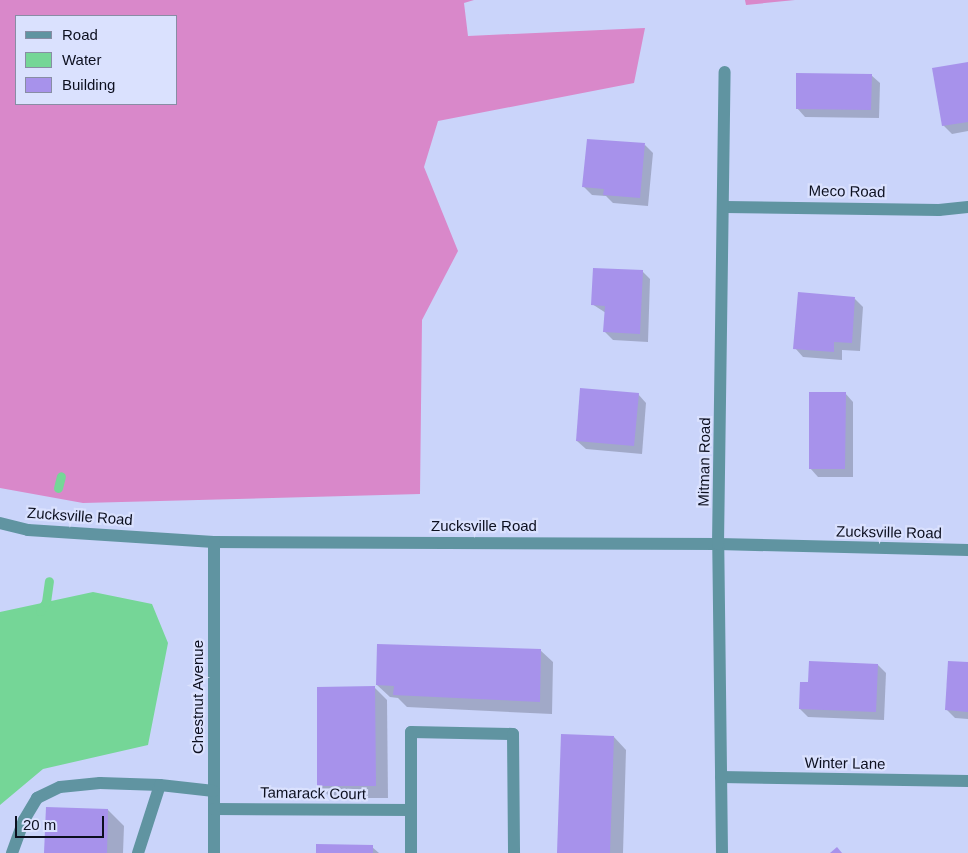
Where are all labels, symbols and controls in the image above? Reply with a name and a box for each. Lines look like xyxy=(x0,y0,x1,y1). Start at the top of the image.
legend xyxy=(15,15,178,105)
text: Road xyxy=(62,26,98,43)
text: Water xyxy=(62,51,101,68)
text: Building xyxy=(62,76,115,93)
street label: Meco Road xyxy=(808,181,886,201)
street label: Mitman Road xyxy=(694,417,714,507)
street label: Zucksville Road xyxy=(27,503,133,529)
street label: Zucksville Road xyxy=(431,517,537,535)
street label: Zucksville Road xyxy=(836,522,942,542)
street label: Chestnut Avenue xyxy=(189,640,207,754)
street label: Winter Lane xyxy=(804,753,886,773)
street label: Tamarack Court xyxy=(260,783,366,803)
scale bar xyxy=(18,806,106,838)
text: 20 m xyxy=(23,816,56,833)

